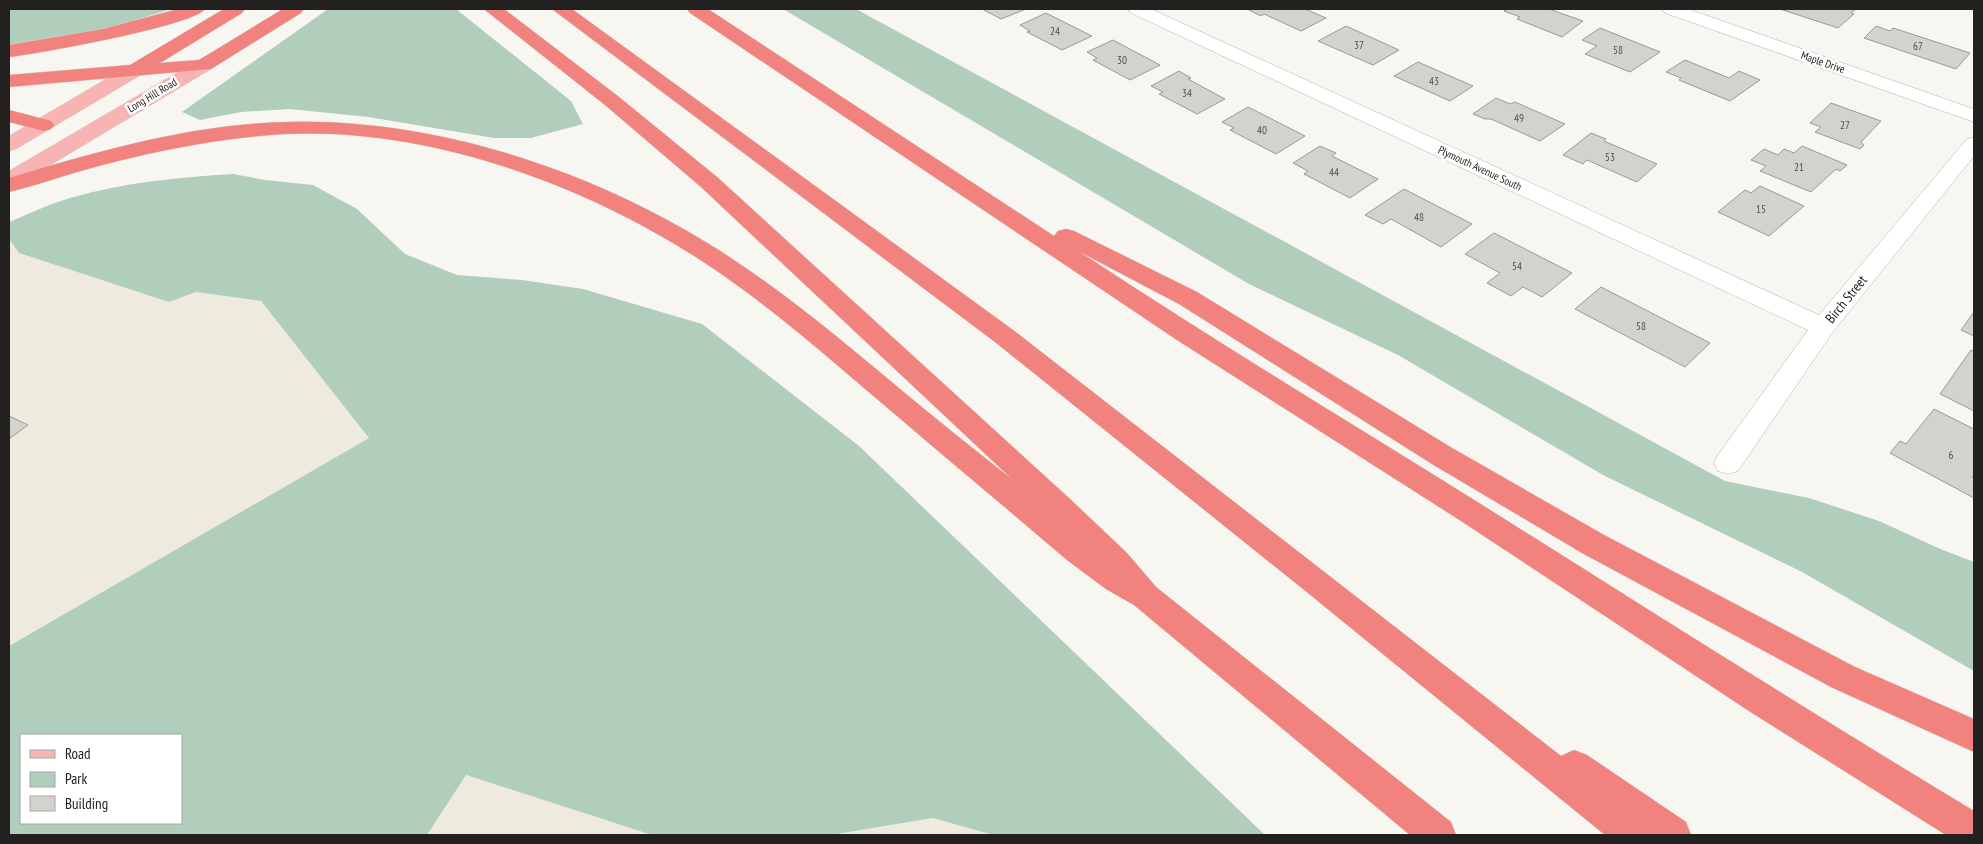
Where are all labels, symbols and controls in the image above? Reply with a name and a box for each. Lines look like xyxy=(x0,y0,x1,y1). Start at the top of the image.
house number: 24 xyxy=(1050,24,1060,38)
house number: 37 xyxy=(1354,38,1364,52)
house number: 67 xyxy=(1913,39,1923,53)
house number: 58 xyxy=(1613,43,1623,57)
street label: Maple Drive xyxy=(1799,48,1847,76)
house number: 30 xyxy=(1117,53,1127,67)
house number: 43 xyxy=(1429,74,1439,88)
street label: Long Hill Road xyxy=(125,75,179,115)
house number: 34 xyxy=(1182,86,1192,100)
house number: 49 xyxy=(1514,111,1524,125)
house number: 27 xyxy=(1840,118,1850,132)
house number: 40 xyxy=(1257,123,1267,137)
street label: Plymouth Avenue South xyxy=(1436,143,1524,194)
house number: 53 xyxy=(1605,150,1615,164)
house number: 21 xyxy=(1794,160,1804,174)
house number: 44 xyxy=(1329,165,1339,179)
house number: 15 xyxy=(1756,202,1766,216)
house number: 48 xyxy=(1414,210,1424,224)
house number: 54 xyxy=(1512,259,1522,273)
street label: Birch Street xyxy=(1821,271,1871,327)
house number: 58 xyxy=(1636,319,1646,333)
house number: 6 xyxy=(1949,448,1954,462)
legend xyxy=(20,734,182,824)
text: Road xyxy=(65,744,91,763)
text: Park xyxy=(65,769,87,788)
text: Building xyxy=(65,794,108,813)

